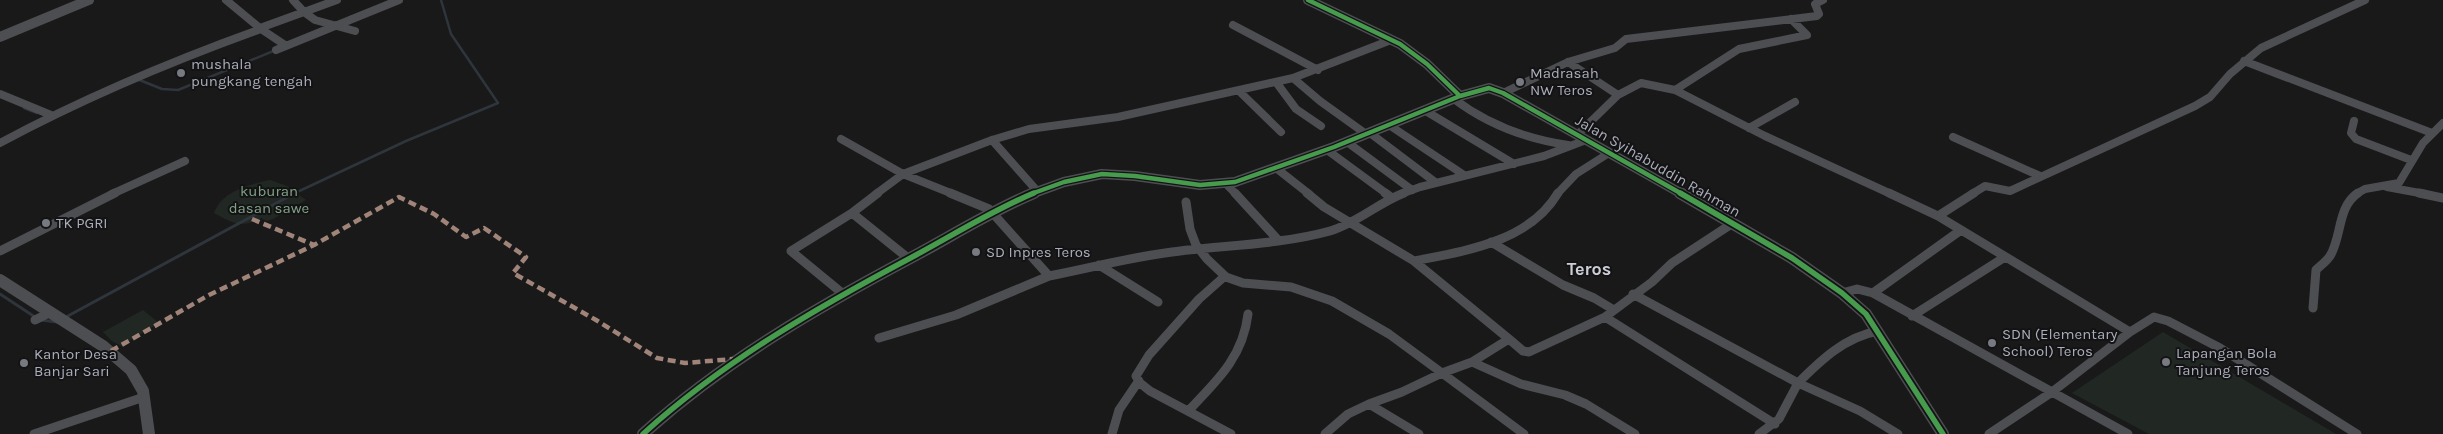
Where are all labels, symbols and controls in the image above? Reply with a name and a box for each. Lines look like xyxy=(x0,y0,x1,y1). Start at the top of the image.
place label: mushala pungkang tengah xyxy=(191,55,312,90)
place label: Madrasah NW Teros xyxy=(1530,64,1599,99)
marker: mushala pungkang tengah xyxy=(175,67,187,79)
marker: Madrasah NW Teros xyxy=(1514,76,1526,88)
street label: Jalan Syihabuddin Rahman xyxy=(1572,111,1744,221)
park label: kuburan dasan sawe xyxy=(229,182,309,217)
place label: TK PGRI xyxy=(56,214,108,232)
marker: TK PGRI xyxy=(40,217,52,229)
place label: SD Inpres Teros xyxy=(986,243,1091,261)
marker: SD Inpres Teros xyxy=(970,246,982,258)
district label: Teros xyxy=(1567,258,1611,280)
place label: SDN (Elementary School) Teros xyxy=(2002,325,2118,360)
marker: SDN (Elementary School) Teros xyxy=(1986,337,1998,349)
place label: Lapangan Bola Tanjung Teros xyxy=(2176,344,2277,379)
place label: Kantor Desa Banjar Sari xyxy=(34,345,117,380)
marker: Lapangan Bola Tanjung Teros xyxy=(2160,356,2172,368)
marker: Kantor Desa Banjar Sari xyxy=(18,357,30,369)

